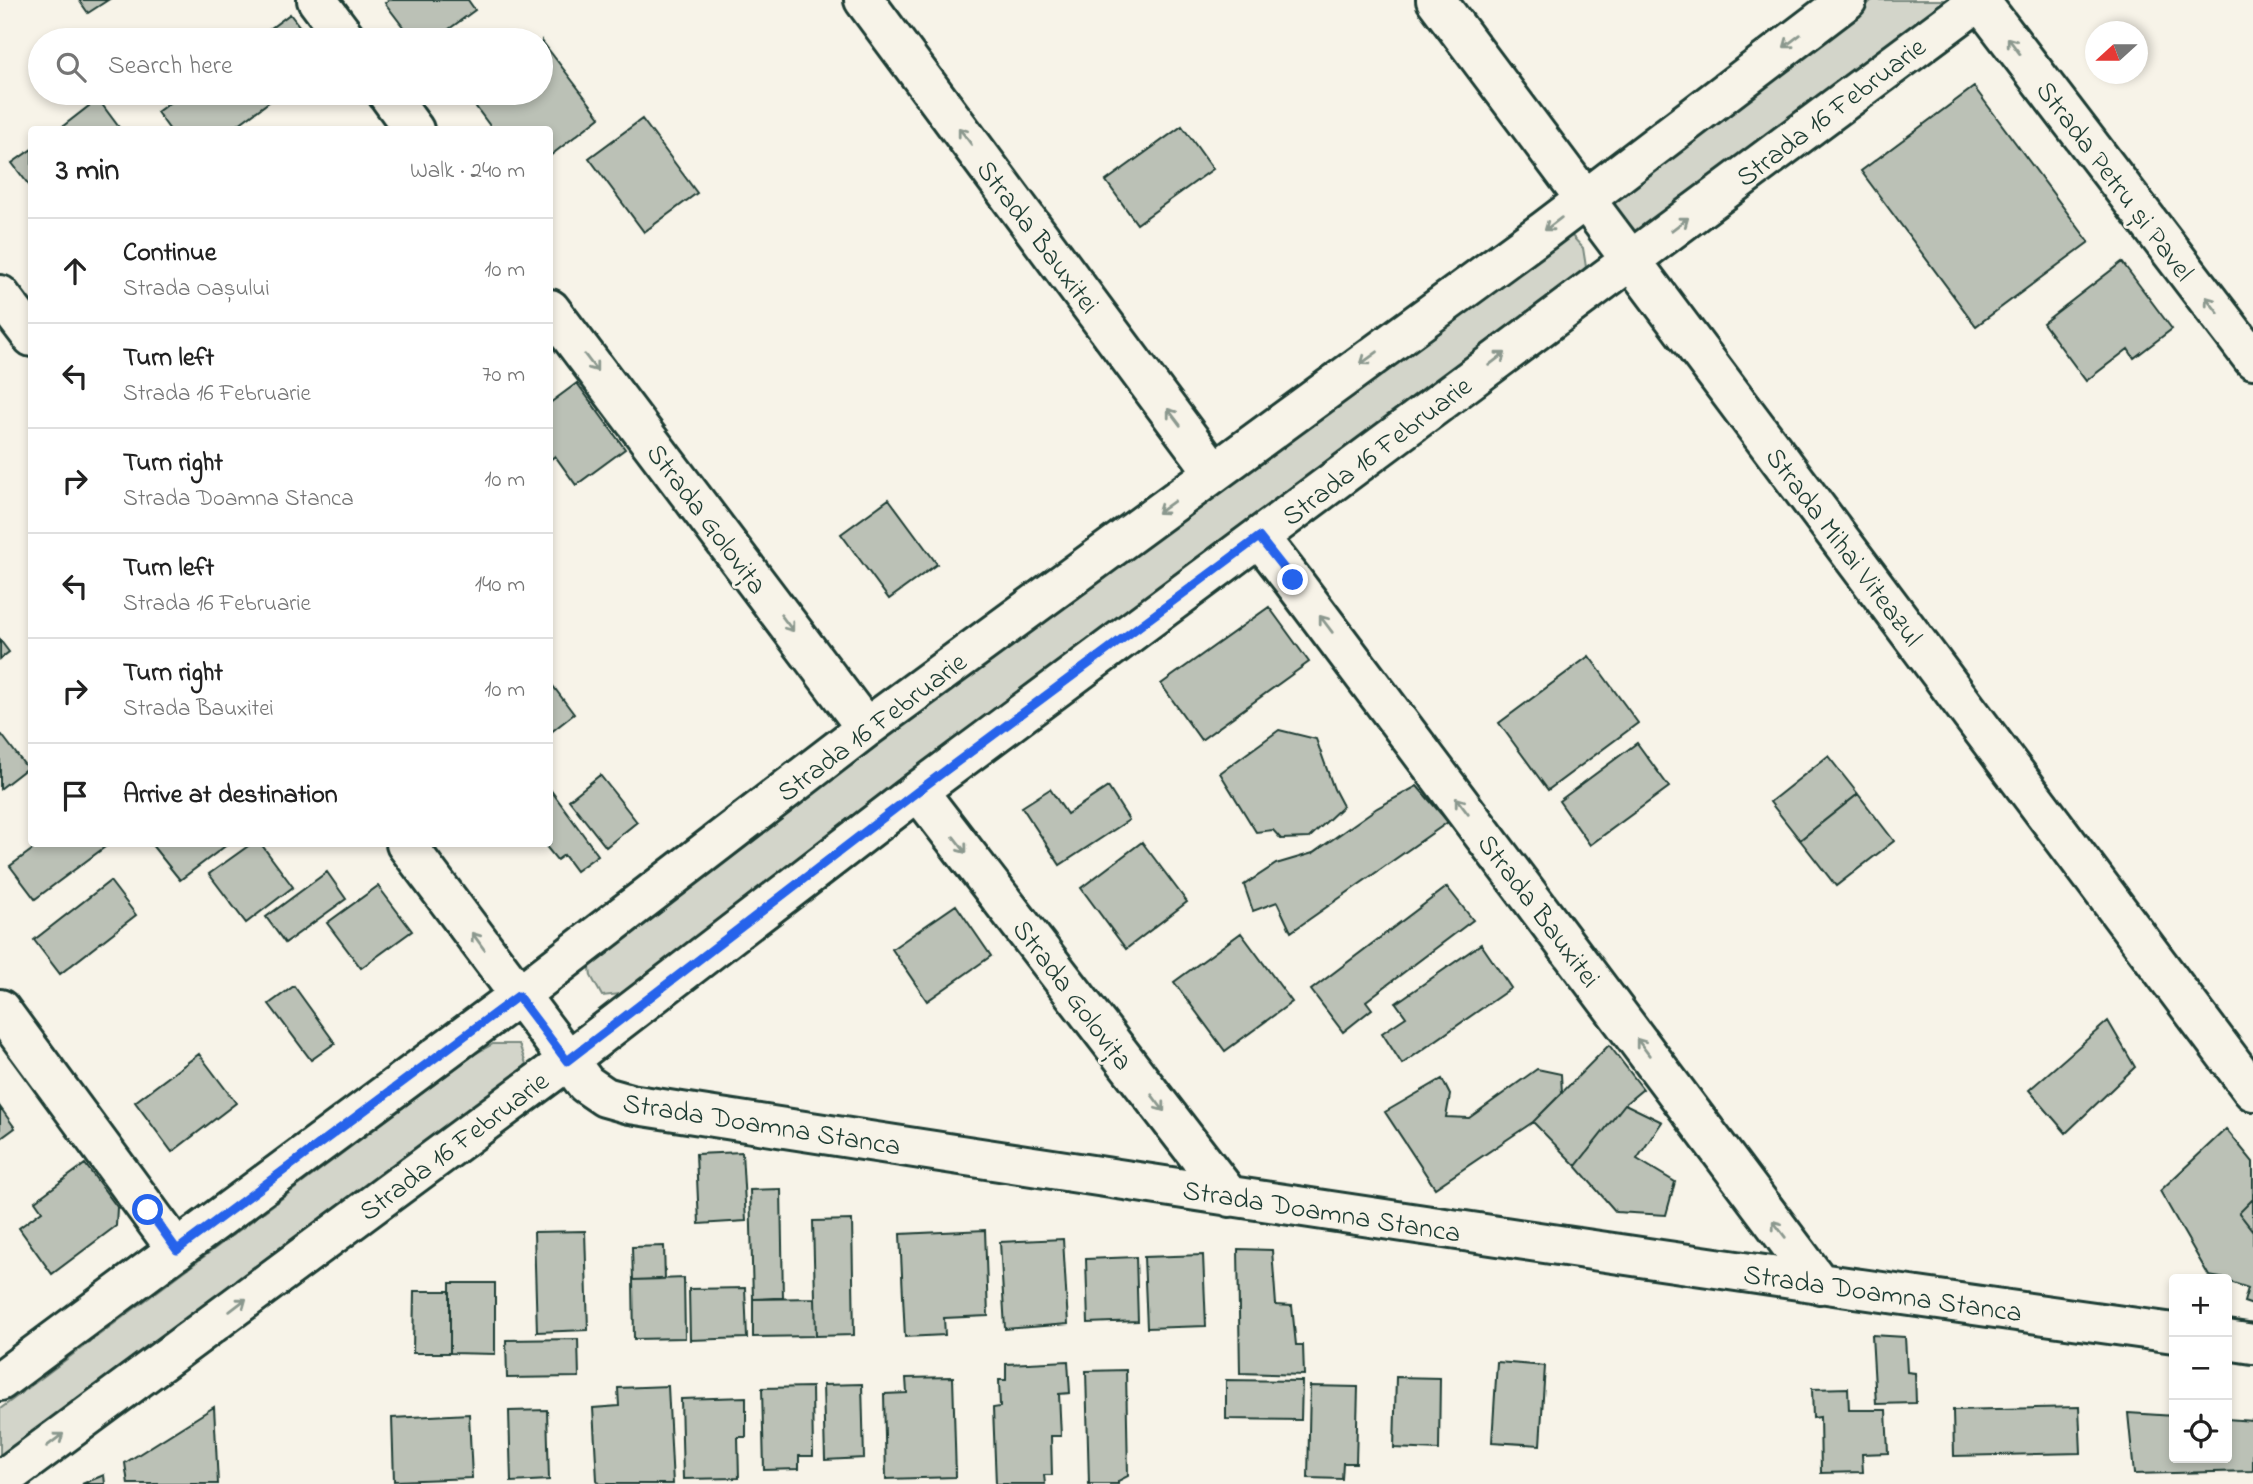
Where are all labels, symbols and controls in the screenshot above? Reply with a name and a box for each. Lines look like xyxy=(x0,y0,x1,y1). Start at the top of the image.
north arrow xyxy=(2085,21,2148,84)
search box xyxy=(28,28,553,105)
street label: Strada 16 Februarie xyxy=(1728,28,1936,199)
one-way arrow xyxy=(1784,34,1802,49)
one-way arrow xyxy=(2007,37,2022,56)
icon: search xyxy=(52,48,90,86)
text: Search here xyxy=(108,48,233,86)
street label: Strada Petru și Pavel xyxy=(2024,73,2202,291)
one-way arrow xyxy=(958,127,972,146)
text: 3 min xyxy=(56,150,119,194)
street label: Strada Bauxitei xyxy=(965,152,1108,324)
text: Walk · 240 m xyxy=(410,155,525,188)
one-way arrow xyxy=(1670,216,1689,231)
one-way arrow xyxy=(1544,217,1563,231)
text: Continue xyxy=(123,235,216,273)
icon: ahead xyxy=(56,252,94,290)
text: 10 m xyxy=(484,254,525,287)
text: Strada Oașului xyxy=(123,273,270,306)
one-way arrow xyxy=(2204,296,2219,315)
text: Turn left xyxy=(123,340,214,378)
one-way arrow xyxy=(1361,351,1379,366)
one-way arrow xyxy=(1487,352,1506,367)
one-way arrow xyxy=(583,353,598,372)
icon: left xyxy=(56,357,94,395)
text: 70 m xyxy=(482,359,525,392)
street label: Strada 16 Februarie xyxy=(1274,367,1482,538)
text: Strada 16 Februarie xyxy=(123,378,311,411)
one-way arrow xyxy=(1166,408,1181,427)
street label: Strada Golovița xyxy=(635,436,776,604)
street label: Strada Mihai Viteazul xyxy=(1753,440,1931,657)
text: Turn right xyxy=(123,445,223,483)
icon: right xyxy=(56,462,94,500)
text: 10 m xyxy=(484,464,525,497)
text: Strada Doamna Stanca xyxy=(123,483,354,516)
one-way arrow xyxy=(1157,500,1176,514)
text: Turn left xyxy=(123,550,214,588)
route end xyxy=(1277,564,1308,595)
icon: left xyxy=(56,567,94,605)
text: 140 m xyxy=(475,569,525,602)
text: Strada 16 Februarie xyxy=(123,588,311,621)
one-way arrow xyxy=(779,613,794,632)
one-way arrow xyxy=(1319,615,1333,634)
street label: Strada 16 Februarie xyxy=(769,643,977,814)
text: Turn right xyxy=(123,655,223,693)
icon: right xyxy=(56,672,94,710)
text: 10 m xyxy=(484,674,525,707)
text: Strada Bauxitei xyxy=(123,693,274,726)
icon: arrive xyxy=(56,777,94,815)
text: Arrive at destination xyxy=(123,777,338,815)
one-way arrow xyxy=(1455,797,1470,816)
street label: Strada Bauxitei xyxy=(1466,826,1609,998)
one-way arrow xyxy=(953,835,968,853)
street label: Strada Golovița xyxy=(1001,912,1142,1080)
one-way arrow xyxy=(470,932,485,951)
one-way arrow xyxy=(1635,1038,1650,1057)
street label: Strada 16 Februarie xyxy=(351,1062,559,1233)
street label: Strada Doamna Stanca xyxy=(620,1084,903,1169)
one-way arrow xyxy=(1151,1093,1166,1112)
street label: Strada Doamna Stanca xyxy=(1180,1171,1463,1256)
route start xyxy=(132,1194,163,1225)
one-way arrow xyxy=(1772,1220,1787,1239)
street label: Strada Doamna Stanca xyxy=(1741,1256,2024,1335)
map controls xyxy=(2169,1274,2232,1463)
button: + xyxy=(2169,1274,2232,1337)
one-way arrow xyxy=(228,1298,247,1313)
button: − xyxy=(2169,1337,2232,1400)
button: locate xyxy=(2169,1400,2232,1463)
one-way arrow xyxy=(45,1433,64,1448)

